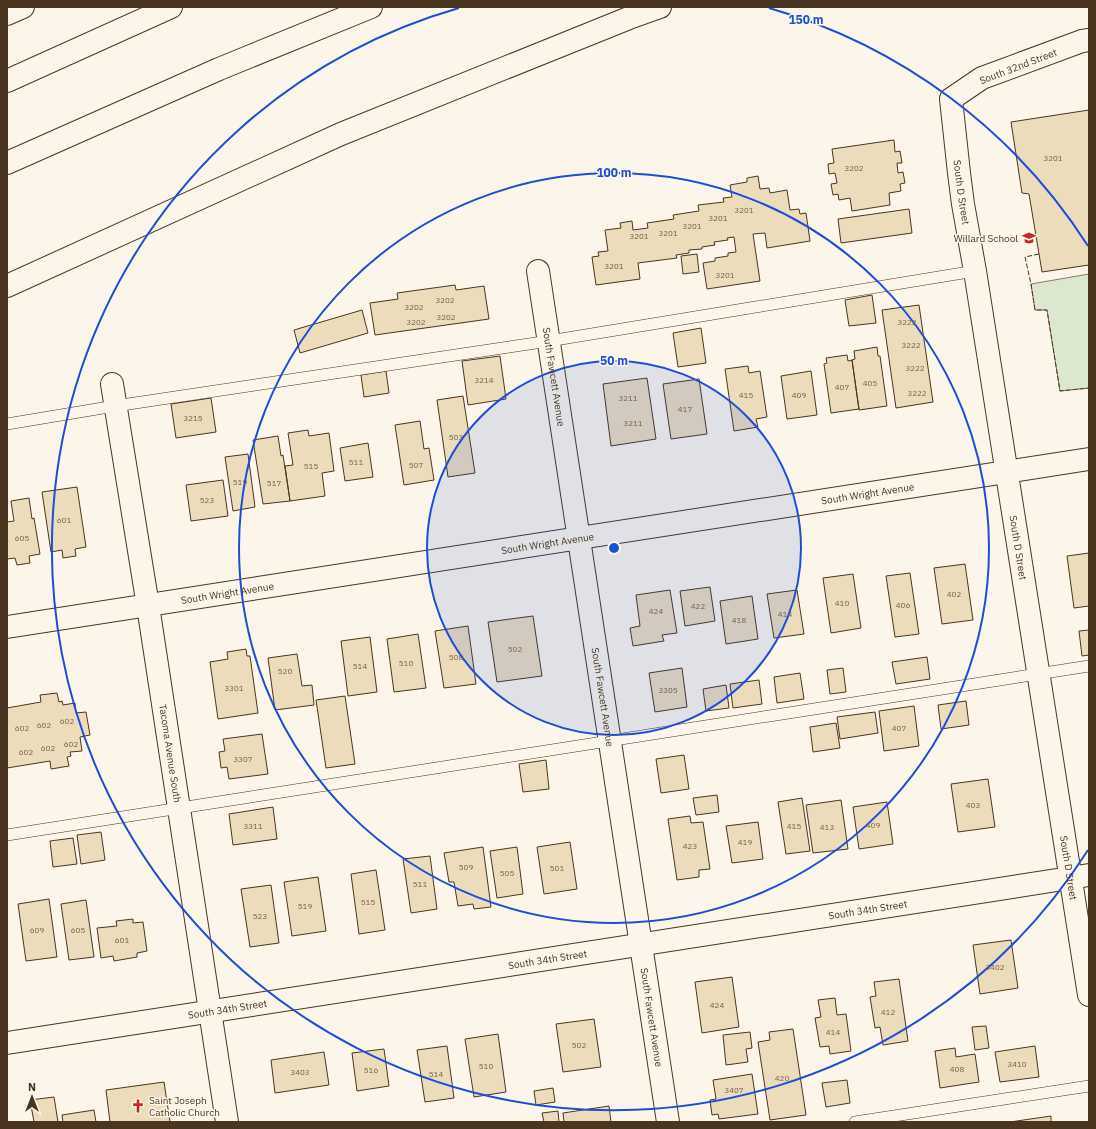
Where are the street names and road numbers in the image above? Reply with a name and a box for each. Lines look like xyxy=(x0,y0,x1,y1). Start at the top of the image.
street label: South 32nd Street xyxy=(978,46,1059,87)
street label: South D Street xyxy=(951,159,973,226)
street label: South Fawcett Avenue xyxy=(540,326,568,428)
street label: South Wright Avenue xyxy=(820,480,916,507)
street label: South D Street xyxy=(1007,515,1030,581)
street label: South Wright Avenue xyxy=(500,530,596,557)
street label: South Wright Avenue xyxy=(180,580,275,607)
street label: South Fawcett Avenue xyxy=(589,647,617,748)
street label: Tacoma Avenue South xyxy=(156,703,184,804)
street label: South D Street xyxy=(1057,835,1080,902)
street label: South 34th Street xyxy=(827,897,909,922)
street label: South 34th Street xyxy=(507,947,588,972)
street label: South Fawcett Avenue xyxy=(638,967,666,1068)
street label: South 34th Street xyxy=(187,997,268,1022)

